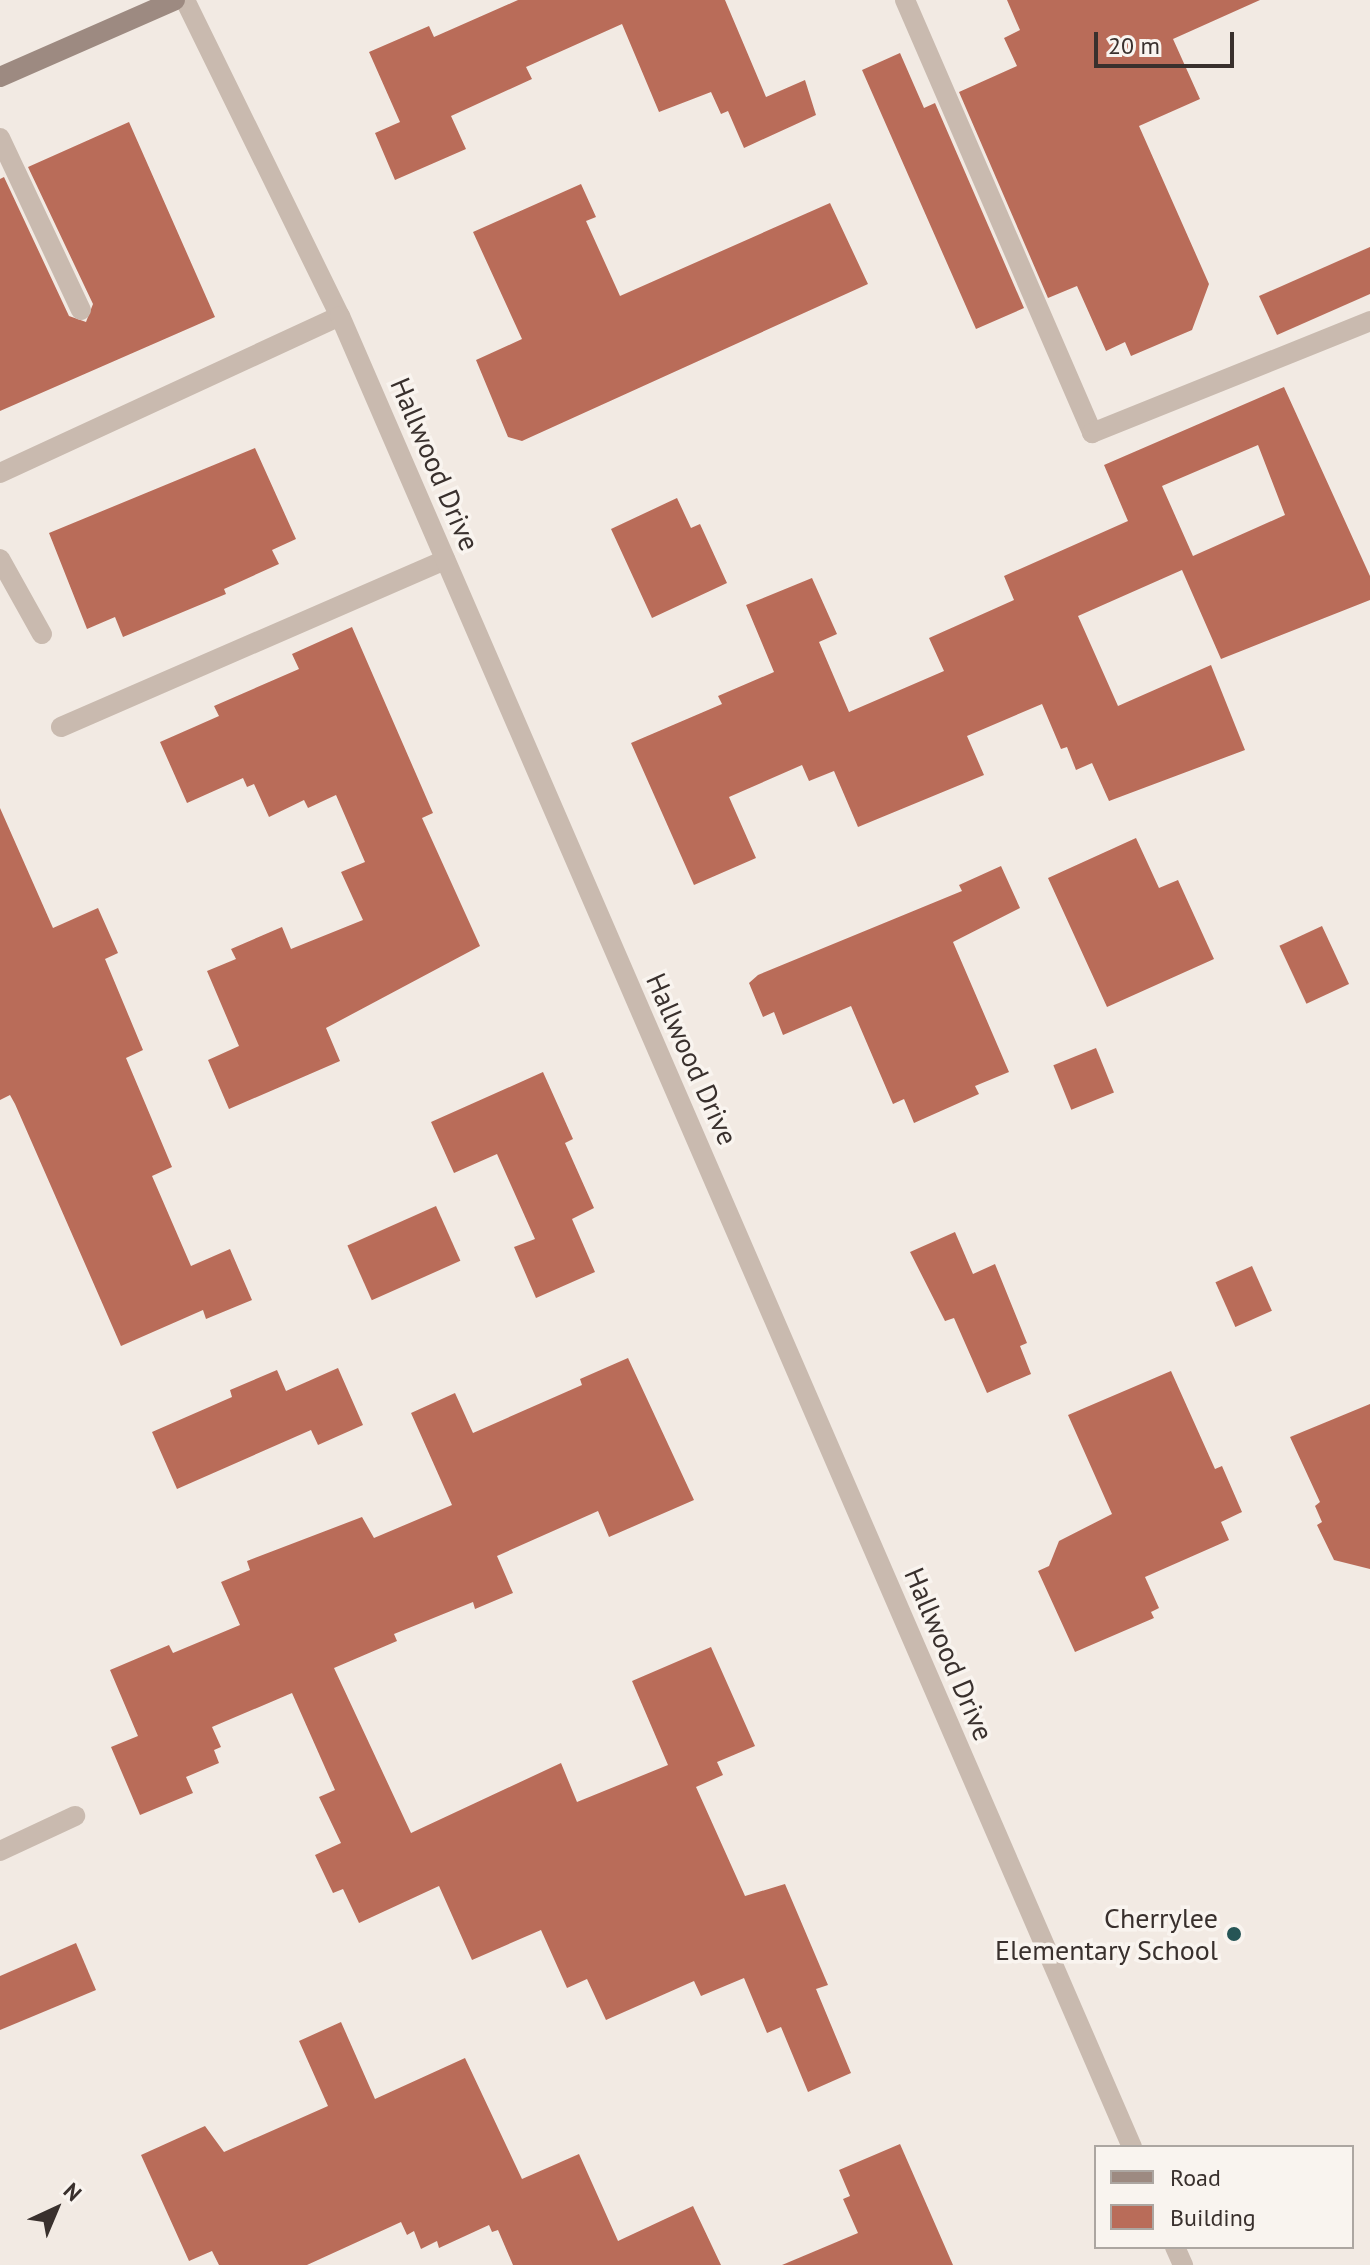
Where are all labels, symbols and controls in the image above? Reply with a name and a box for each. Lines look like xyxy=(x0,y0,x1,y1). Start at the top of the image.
scale bar xyxy=(1098,16,1238,66)
text: 20 m xyxy=(1108,30,1160,61)
street label: Hallwood Drive xyxy=(383,372,487,556)
street label: Hallwood Drive xyxy=(639,968,745,1150)
street label: Hallwood Drive xyxy=(897,1562,1001,1746)
place label: Cherrylee Elementary School xyxy=(994,1901,1218,1967)
marker: Cherrylee Elementary School xyxy=(1225,1925,1243,1943)
legend xyxy=(1094,2145,1354,2249)
text: Road xyxy=(1170,2162,1221,2193)
north arrow xyxy=(16,2169,96,2249)
text: N xyxy=(58,2177,88,2207)
text: Building xyxy=(1170,2202,1256,2233)

